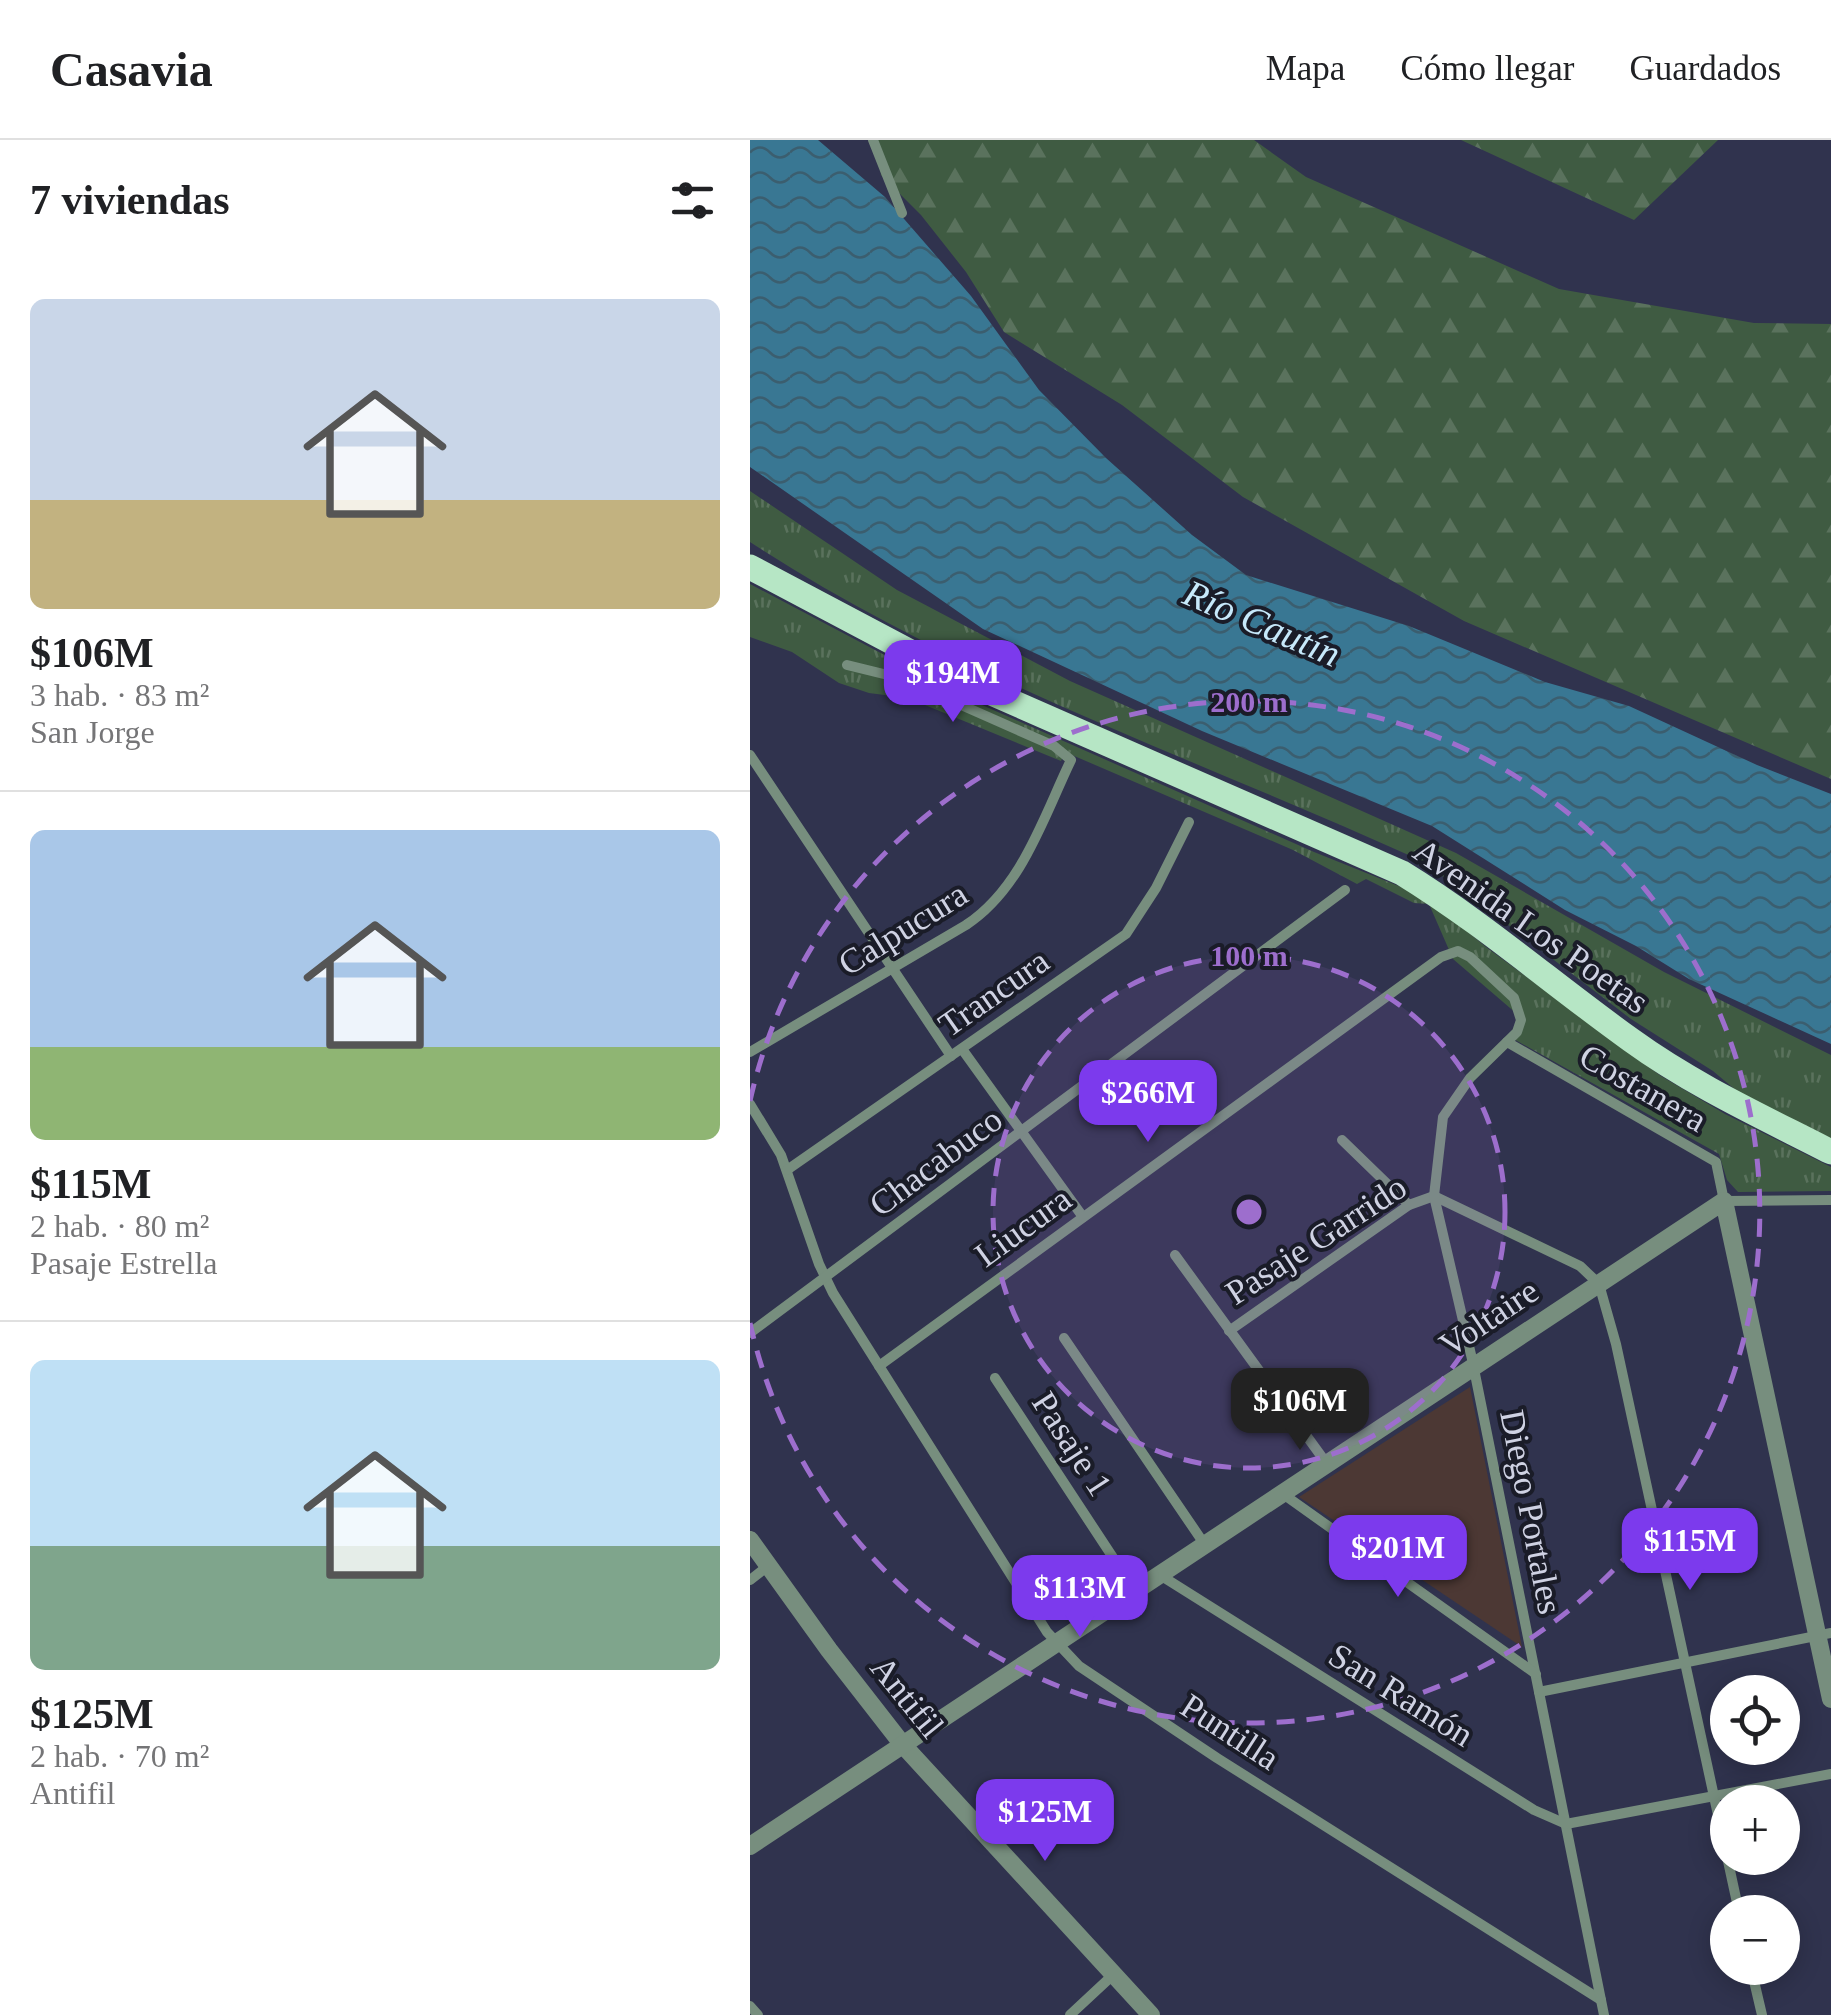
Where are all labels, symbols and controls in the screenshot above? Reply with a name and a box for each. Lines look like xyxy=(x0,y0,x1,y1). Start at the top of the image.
text: Casavia xyxy=(50,43,213,96)
text: Mapa xyxy=(1266,49,1345,88)
text: Cómo llegar xyxy=(1400,49,1574,88)
text: Guardados xyxy=(1629,49,1781,88)
icon: filters xyxy=(665,173,720,228)
text: 7 viviendas xyxy=(30,177,230,223)
icon: home xyxy=(285,364,465,544)
water label: Río Cautín xyxy=(1177,571,1346,675)
text: $106M xyxy=(30,630,154,676)
pin: $194M xyxy=(883,640,1023,725)
text: $194M xyxy=(906,654,1000,690)
text: 3 hab. · 83 m² xyxy=(30,677,209,713)
text: 200 m xyxy=(1210,685,1288,718)
text: San Jorge xyxy=(30,714,155,750)
street label: Avenida Los Poetas xyxy=(1406,830,1656,1022)
street label: Calpucura xyxy=(832,874,975,984)
icon: home xyxy=(285,895,465,1075)
text: 100 m xyxy=(1210,939,1288,972)
street label: Trancura xyxy=(932,941,1057,1045)
street label: Costanera xyxy=(1573,1036,1714,1140)
pin: $266M xyxy=(1078,1060,1218,1145)
text: $266M xyxy=(1101,1074,1195,1110)
street label: Chacabuco xyxy=(862,1100,1010,1224)
text: $115M xyxy=(30,1161,151,1207)
street label: Pasaje Garrido xyxy=(1219,1167,1413,1313)
street label: Liucura xyxy=(968,1179,1079,1275)
centre of rings xyxy=(1231,1194,1267,1230)
text: 2 hab. · 80 m² xyxy=(30,1208,209,1244)
text: Pasaje Estrella xyxy=(30,1245,217,1281)
street label: Voltaire xyxy=(1432,1271,1546,1365)
pin: $106M xyxy=(1230,1368,1370,1453)
text: $106M xyxy=(1253,1382,1347,1418)
street label: Pasaje 1 xyxy=(1024,1385,1120,1503)
street label: Diego Portales xyxy=(1492,1407,1570,1617)
icon: home xyxy=(285,1425,465,1605)
pin: $115M xyxy=(1620,1508,1760,1593)
pin: $201M xyxy=(1328,1515,1468,1600)
text: $115M xyxy=(1644,1522,1736,1558)
text: $201M xyxy=(1351,1529,1445,1565)
pin: $113M xyxy=(1010,1555,1150,1640)
text: $113M xyxy=(1034,1569,1126,1605)
street label: San Ramón xyxy=(1322,1635,1480,1755)
street label: Antifil xyxy=(862,1648,952,1746)
map controls xyxy=(1710,1675,1800,1985)
button: locate xyxy=(1710,1675,1800,1765)
street label: Puntilla xyxy=(1174,1686,1287,1778)
text: $125M xyxy=(30,1691,154,1737)
text: 2 hab. · 70 m² xyxy=(30,1738,209,1774)
text: Antifil xyxy=(30,1775,115,1811)
pin: $125M xyxy=(975,1779,1115,1864)
button: + xyxy=(1710,1785,1800,1875)
text: $125M xyxy=(998,1793,1092,1829)
button: − xyxy=(1710,1895,1800,1985)

